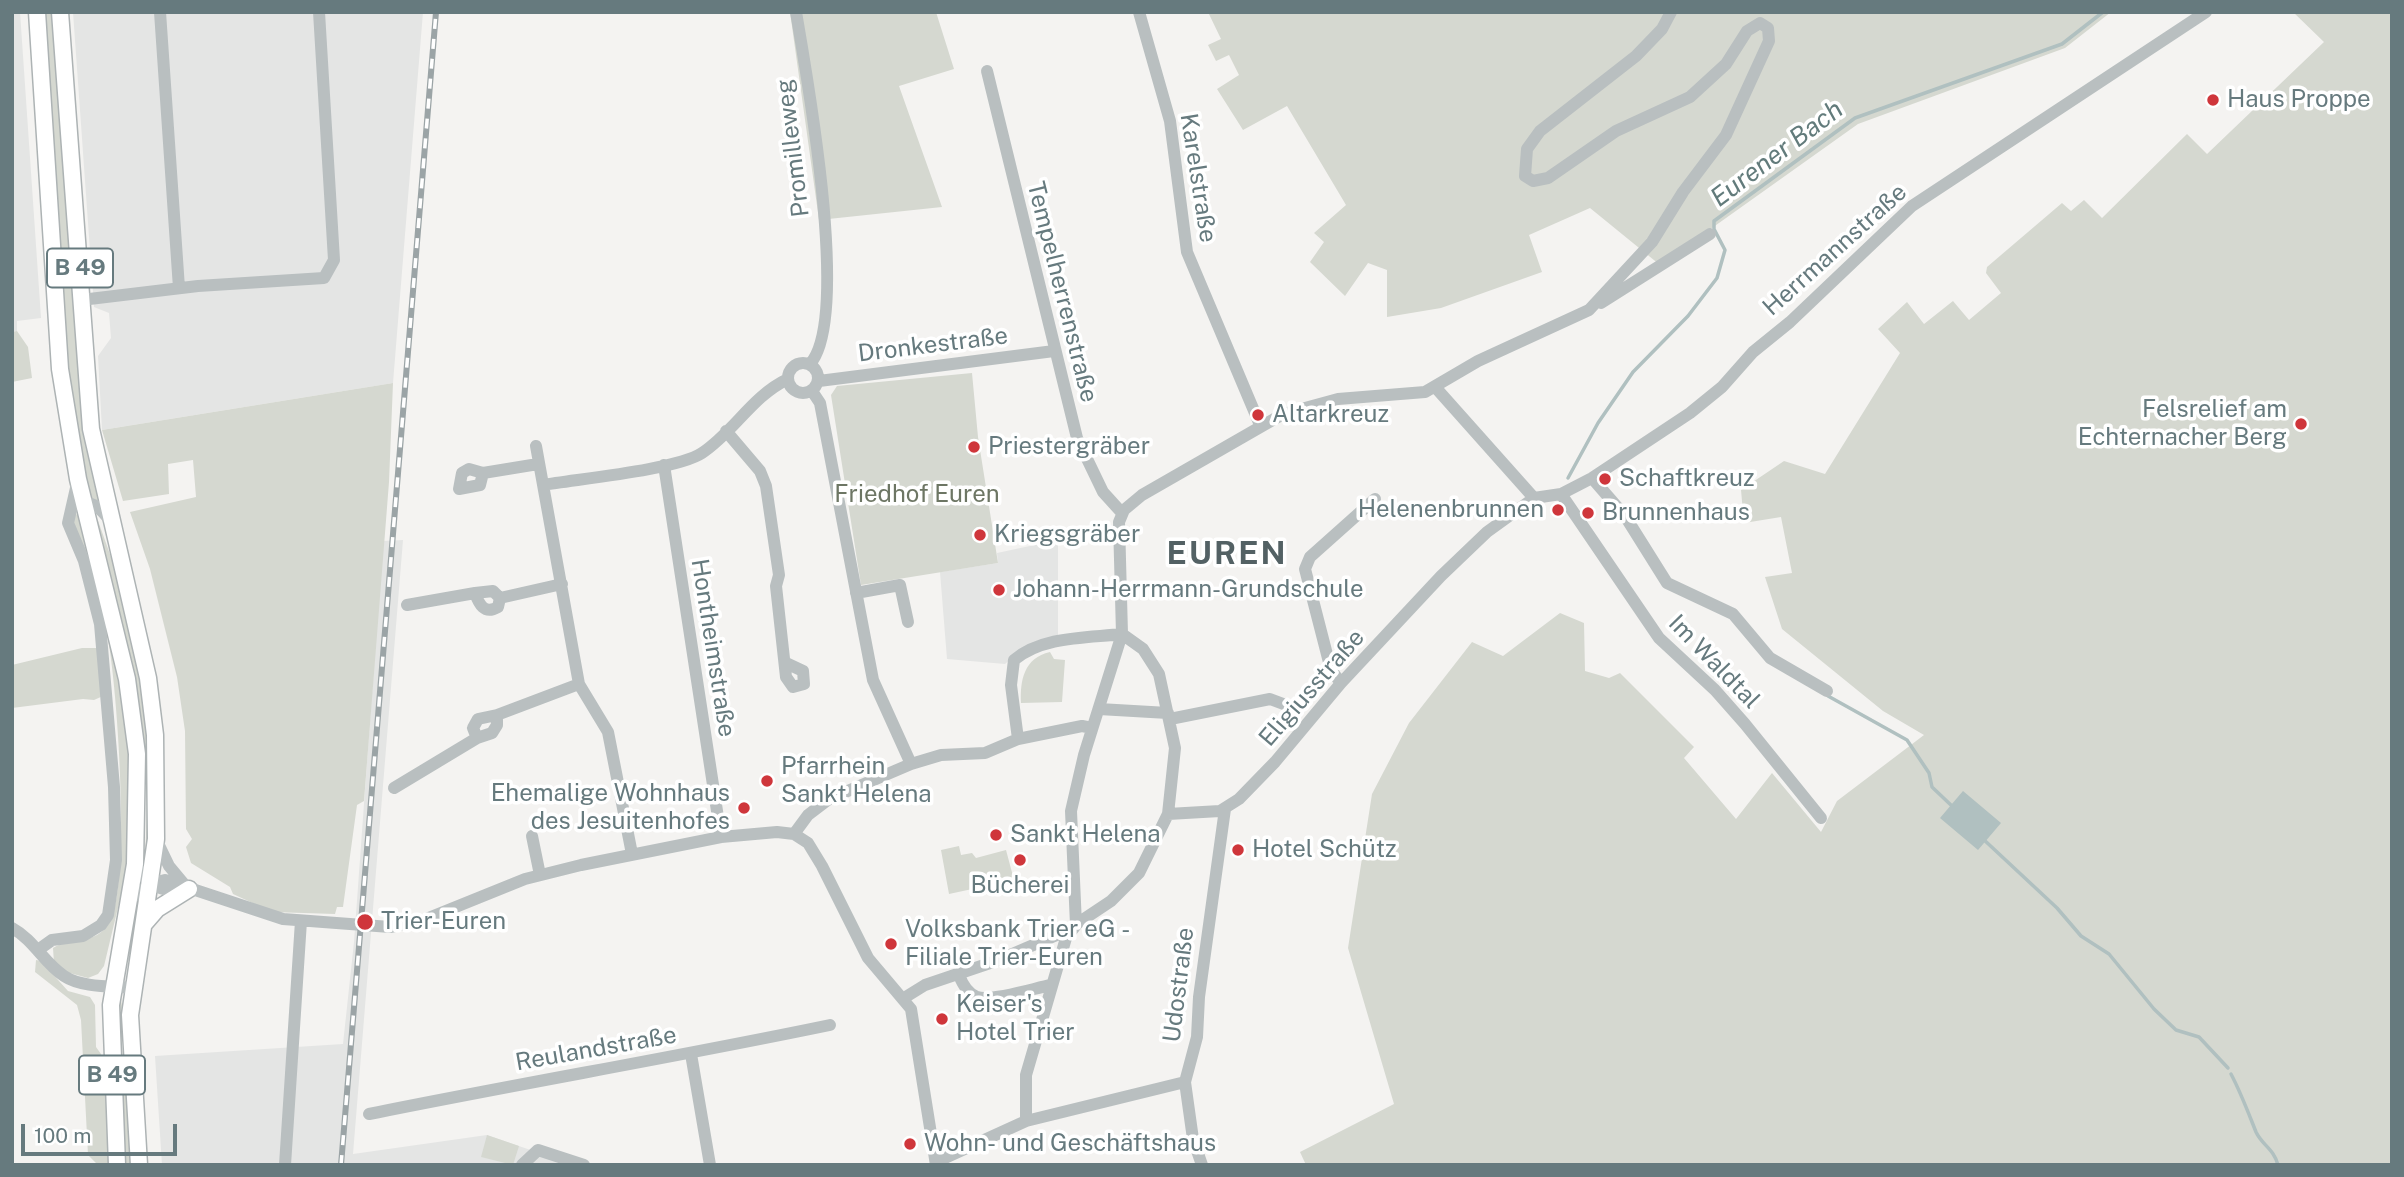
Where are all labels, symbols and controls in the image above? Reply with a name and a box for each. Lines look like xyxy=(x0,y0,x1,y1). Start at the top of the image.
street label: Promilleweg xyxy=(770,77,816,219)
place label: Haus Proppe xyxy=(2227,86,2371,114)
marker: Haus Proppe xyxy=(2205,92,2221,108)
water label: Eurener Bach xyxy=(1705,94,1849,214)
street label: Karelstraße xyxy=(1174,111,1222,245)
street label: Herrmannstraße xyxy=(1757,178,1913,322)
street label: Tempelherrenstraße xyxy=(1021,179,1103,405)
road number: B 49 xyxy=(47,248,113,288)
street label: Dronkestraße xyxy=(856,322,1010,368)
place label: Felsrelief am Echternacher Berg xyxy=(2078,396,2287,452)
place label: Altarkreuz xyxy=(1272,401,1389,429)
marker: Altarkreuz xyxy=(1250,407,1266,423)
marker: Felsrelief am Echternacher Berg xyxy=(2293,416,2309,432)
place label: Priestergräber xyxy=(988,433,1150,461)
marker: Priestergräber xyxy=(966,439,982,455)
place label: Schaftkreuz xyxy=(1619,465,1754,493)
marker: Schaftkreuz xyxy=(1597,471,1613,487)
park label: Friedhof Euren xyxy=(834,481,1000,509)
place label: Helenenbrunnen xyxy=(1358,496,1544,524)
place label: Brunnenhaus xyxy=(1602,499,1750,527)
marker: Helenenbrunnen xyxy=(1550,502,1566,518)
marker: Brunnenhaus xyxy=(1580,505,1596,521)
place label: Kriegsgräber xyxy=(994,521,1140,549)
marker: Kriegsgräber xyxy=(972,527,988,543)
district label: EUREN xyxy=(1167,535,1287,573)
street label: Hontheimstraße xyxy=(685,557,741,739)
place label: Johann-Herrmann-Grundschule xyxy=(1013,576,1363,604)
marker: Johann-Herrmann-Grundschule xyxy=(991,582,1007,598)
street label: Im Waldtal xyxy=(1662,609,1766,715)
street label: Eligiusstraße xyxy=(1253,624,1371,752)
place label: Pfarrhein Sankt Helena xyxy=(781,753,932,809)
marker: Pfarrhein Sankt Helena xyxy=(759,773,775,789)
place label: Ehemalige Wohnhaus des Jesuitenhofes xyxy=(491,780,730,836)
marker: Ehemalige Wohnhaus des Jesuitenhofes xyxy=(736,800,752,816)
place label: Sankt Helena xyxy=(1010,821,1161,849)
marker: Sankt Helena xyxy=(988,827,1004,843)
place label: Hotel Schütz xyxy=(1252,836,1397,864)
marker: Hotel Schütz xyxy=(1230,842,1246,858)
marker: Bücherei xyxy=(1012,852,1028,868)
place label: Bücherei xyxy=(970,872,1070,900)
place label: Trier-Euren xyxy=(381,908,506,936)
marker: Trier-Euren xyxy=(355,912,375,932)
place label: Volksbank Trier eG - Filiale Trier-Euren xyxy=(905,916,1130,972)
street label: Udostraße xyxy=(1158,926,1200,1044)
marker: Volksbank Trier eG - Filiale Trier-Euren xyxy=(883,936,899,952)
place label: Keiser's Hotel Trier xyxy=(956,991,1075,1047)
marker: Keiser's Hotel Trier xyxy=(934,1011,950,1027)
street label: Reulandstraße xyxy=(513,1021,679,1077)
road number: B 49 xyxy=(79,1056,145,1094)
scale bar xyxy=(24,1110,180,1154)
text: 100 m xyxy=(34,1123,91,1148)
place label: Wohn- und Geschäftshaus xyxy=(924,1130,1216,1158)
marker: Wohn- und Geschäftshaus xyxy=(902,1136,918,1152)

